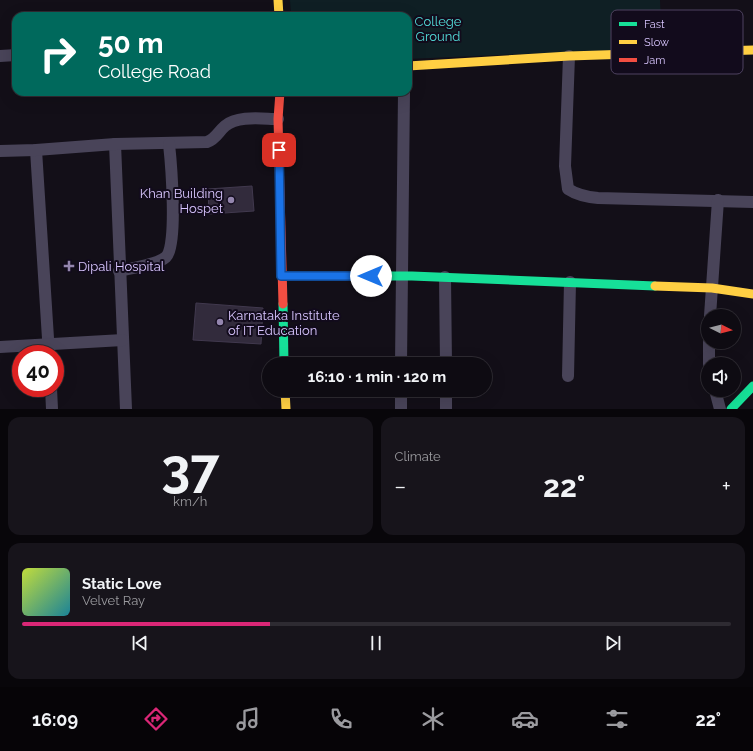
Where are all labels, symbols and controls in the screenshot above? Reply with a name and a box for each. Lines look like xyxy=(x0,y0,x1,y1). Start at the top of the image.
legend xyxy=(611,10,743,74)
park label: College Ground xyxy=(414,14,462,44)
text: Fast xyxy=(644,18,665,31)
text: 50 m xyxy=(98,27,164,60)
icon: right xyxy=(32,28,84,80)
text: Slow xyxy=(644,36,669,49)
text: Jam xyxy=(644,54,665,67)
text: College Road xyxy=(98,61,211,82)
pin xyxy=(262,133,296,167)
icon: arrive xyxy=(268,139,290,161)
place label: Khan Building Hospet xyxy=(140,186,224,216)
marker: Khan Building Hospet xyxy=(226,195,236,205)
position arrow xyxy=(350,255,392,297)
place label: Dipali Hospital xyxy=(78,259,165,274)
marker: Dipali Hospital xyxy=(63,260,75,272)
place label: Karnataka Institute of IT Education xyxy=(228,308,340,338)
north arrow xyxy=(701,309,741,349)
map controls xyxy=(701,309,741,397)
marker: Karnataka Institute of IT Education xyxy=(215,317,225,327)
speed limit sign: 40 xyxy=(12,345,64,397)
button: sound xyxy=(701,357,741,397)
text: 16:10 · 1 min · 120 m xyxy=(308,368,446,386)
text: 37 xyxy=(161,437,219,498)
text: Climate xyxy=(395,449,441,464)
text: 22° xyxy=(543,469,585,504)
text: − xyxy=(395,473,406,499)
text: + xyxy=(722,473,731,499)
text: km/h xyxy=(173,494,207,509)
text: Static Love xyxy=(82,575,161,593)
text: Velvet Ray xyxy=(82,593,145,608)
icon: previous xyxy=(129,632,151,654)
icon: pause xyxy=(365,632,387,654)
icon: next xyxy=(602,632,624,654)
icon: directions xyxy=(142,705,170,733)
icon: music xyxy=(234,705,262,733)
icon: phone xyxy=(327,705,355,733)
icon: climate xyxy=(419,705,447,733)
icon: car xyxy=(511,705,539,733)
icon: filters xyxy=(603,705,631,733)
text: 16:09 xyxy=(32,709,78,730)
text: 22° xyxy=(696,709,721,730)

